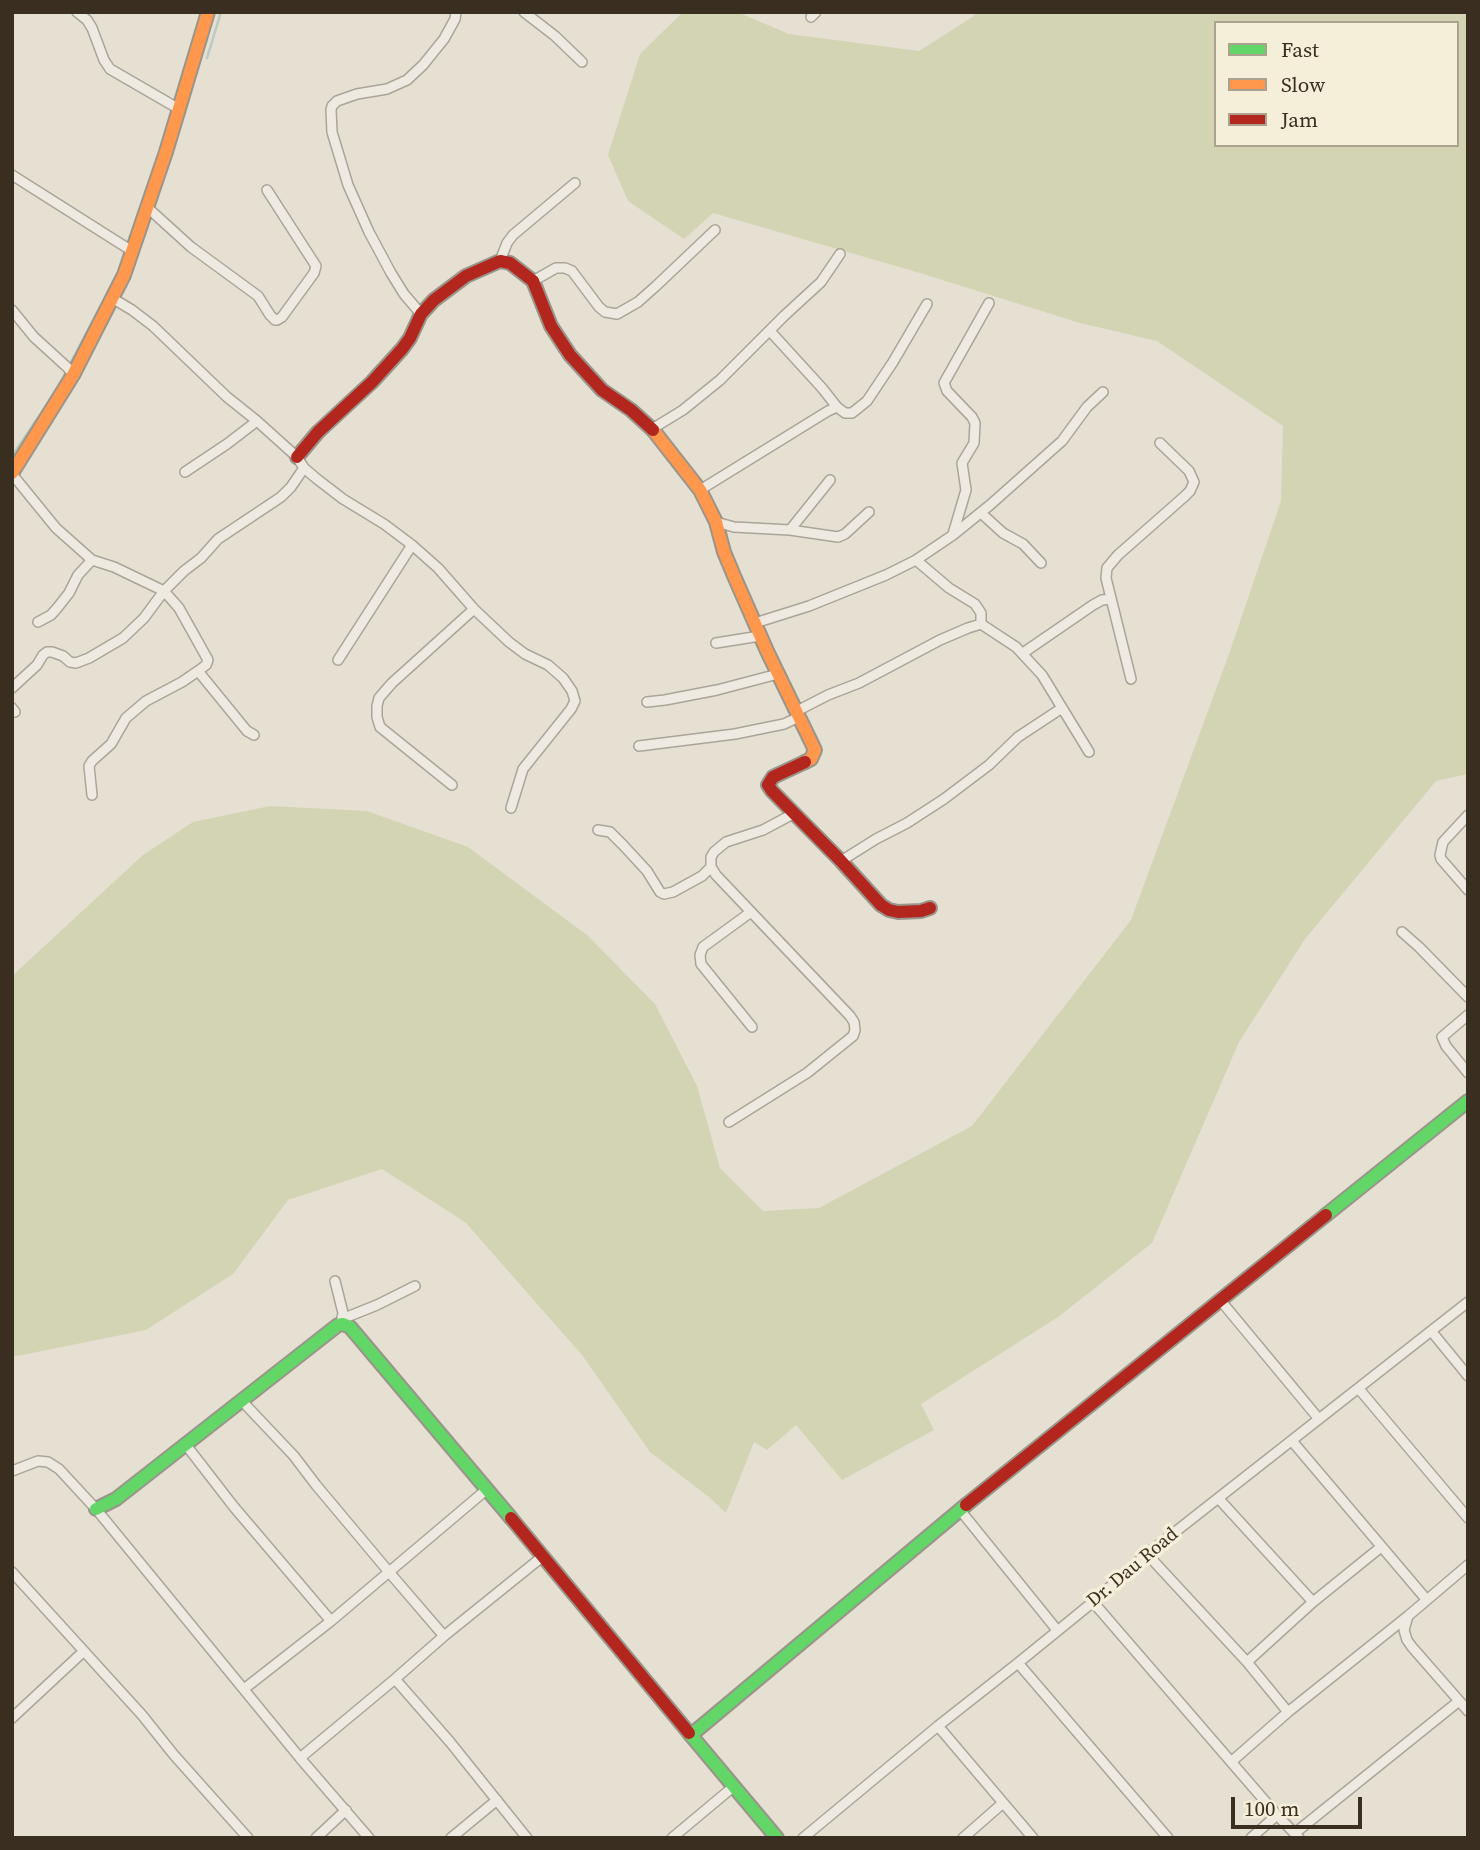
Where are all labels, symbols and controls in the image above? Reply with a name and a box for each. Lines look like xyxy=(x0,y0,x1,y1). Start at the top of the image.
legend xyxy=(1214,21,1459,147)
text: Fast xyxy=(1281,35,1319,64)
text: Slow xyxy=(1281,70,1325,99)
text: Jam xyxy=(1281,105,1318,134)
street label: Dr. Dau Road xyxy=(1083,1523,1183,1613)
scale bar xyxy=(1235,1784,1366,1828)
text: 100 m xyxy=(1244,1794,1299,1823)

